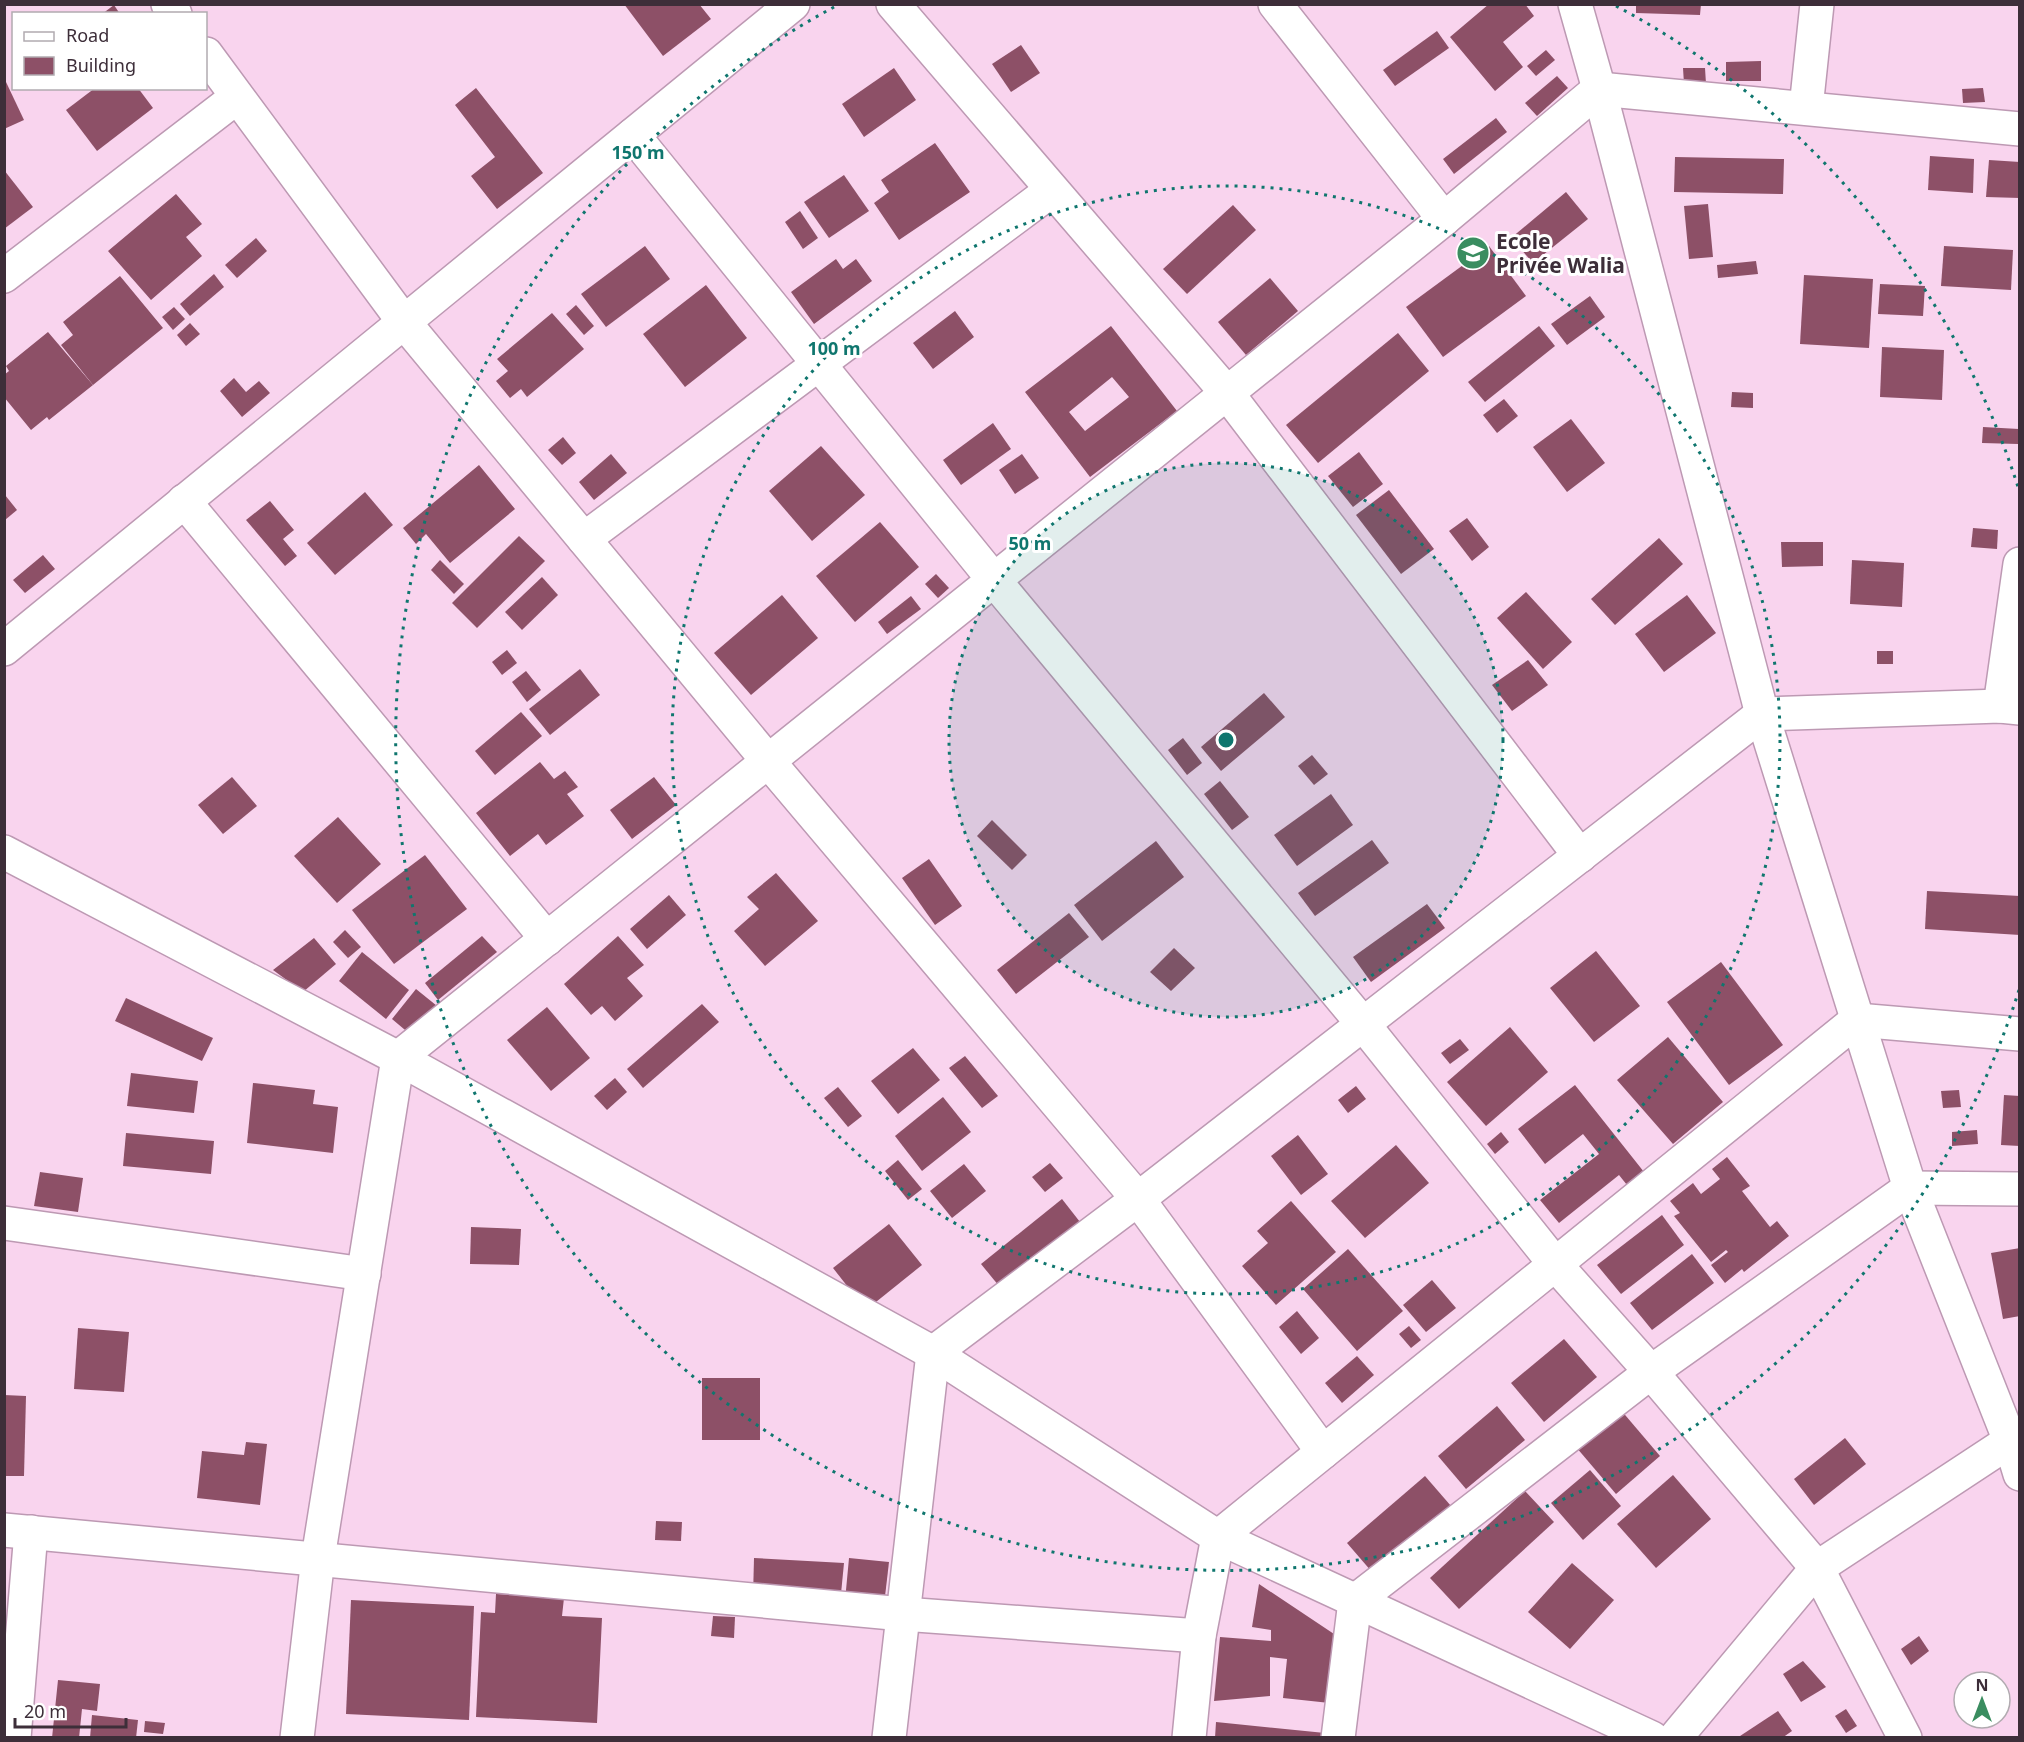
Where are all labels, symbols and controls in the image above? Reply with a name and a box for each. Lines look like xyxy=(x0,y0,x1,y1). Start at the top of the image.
legend xyxy=(12,12,207,90)
text: Road xyxy=(66,23,109,47)
text: Building xyxy=(66,53,136,77)
text: 150 m xyxy=(611,140,665,164)
place label: Ecole Privée Walia xyxy=(1496,227,1625,279)
school or university icon: Ecole Privée Walia xyxy=(1455,235,1491,271)
text: 100 m xyxy=(807,336,861,360)
text: 50 m xyxy=(1009,531,1051,555)
centre of rings xyxy=(1216,730,1236,750)
north arrow xyxy=(1952,1670,2012,1730)
text: N xyxy=(1975,1674,1989,1696)
scale bar xyxy=(15,1691,126,1729)
text: 20 m xyxy=(24,1699,66,1723)

